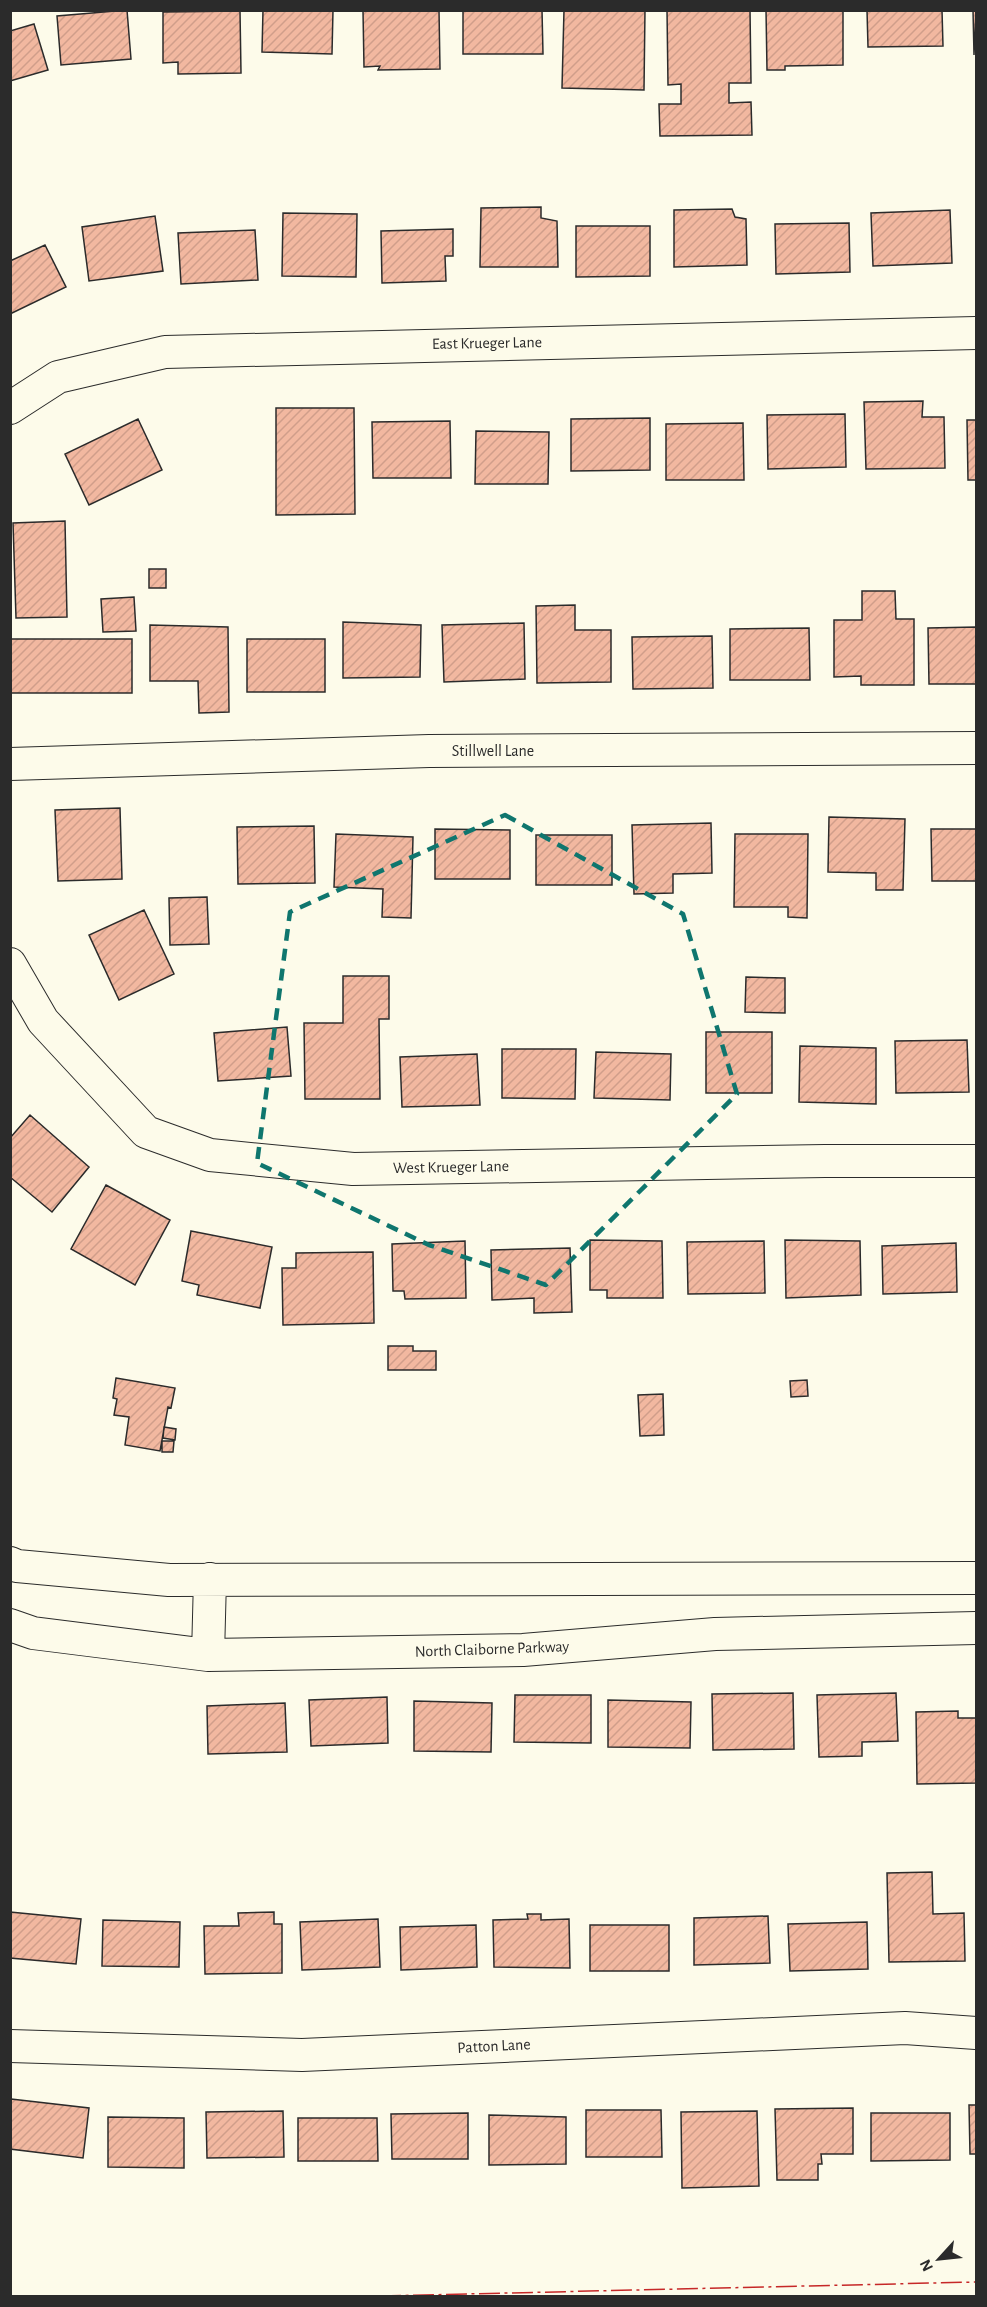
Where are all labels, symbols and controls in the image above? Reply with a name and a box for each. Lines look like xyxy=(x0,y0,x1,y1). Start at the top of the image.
street label: East Krueger Lane xyxy=(432,334,542,352)
street label: Stillwell Lane xyxy=(452,743,534,759)
street label: West Krueger Lane xyxy=(393,1158,509,1176)
street label: North Claiborne Parkway xyxy=(414,1638,570,1661)
street label: Patton Lane xyxy=(457,2036,531,2056)
north arrow xyxy=(909,2229,969,2289)
text: N xyxy=(917,2257,936,2274)

